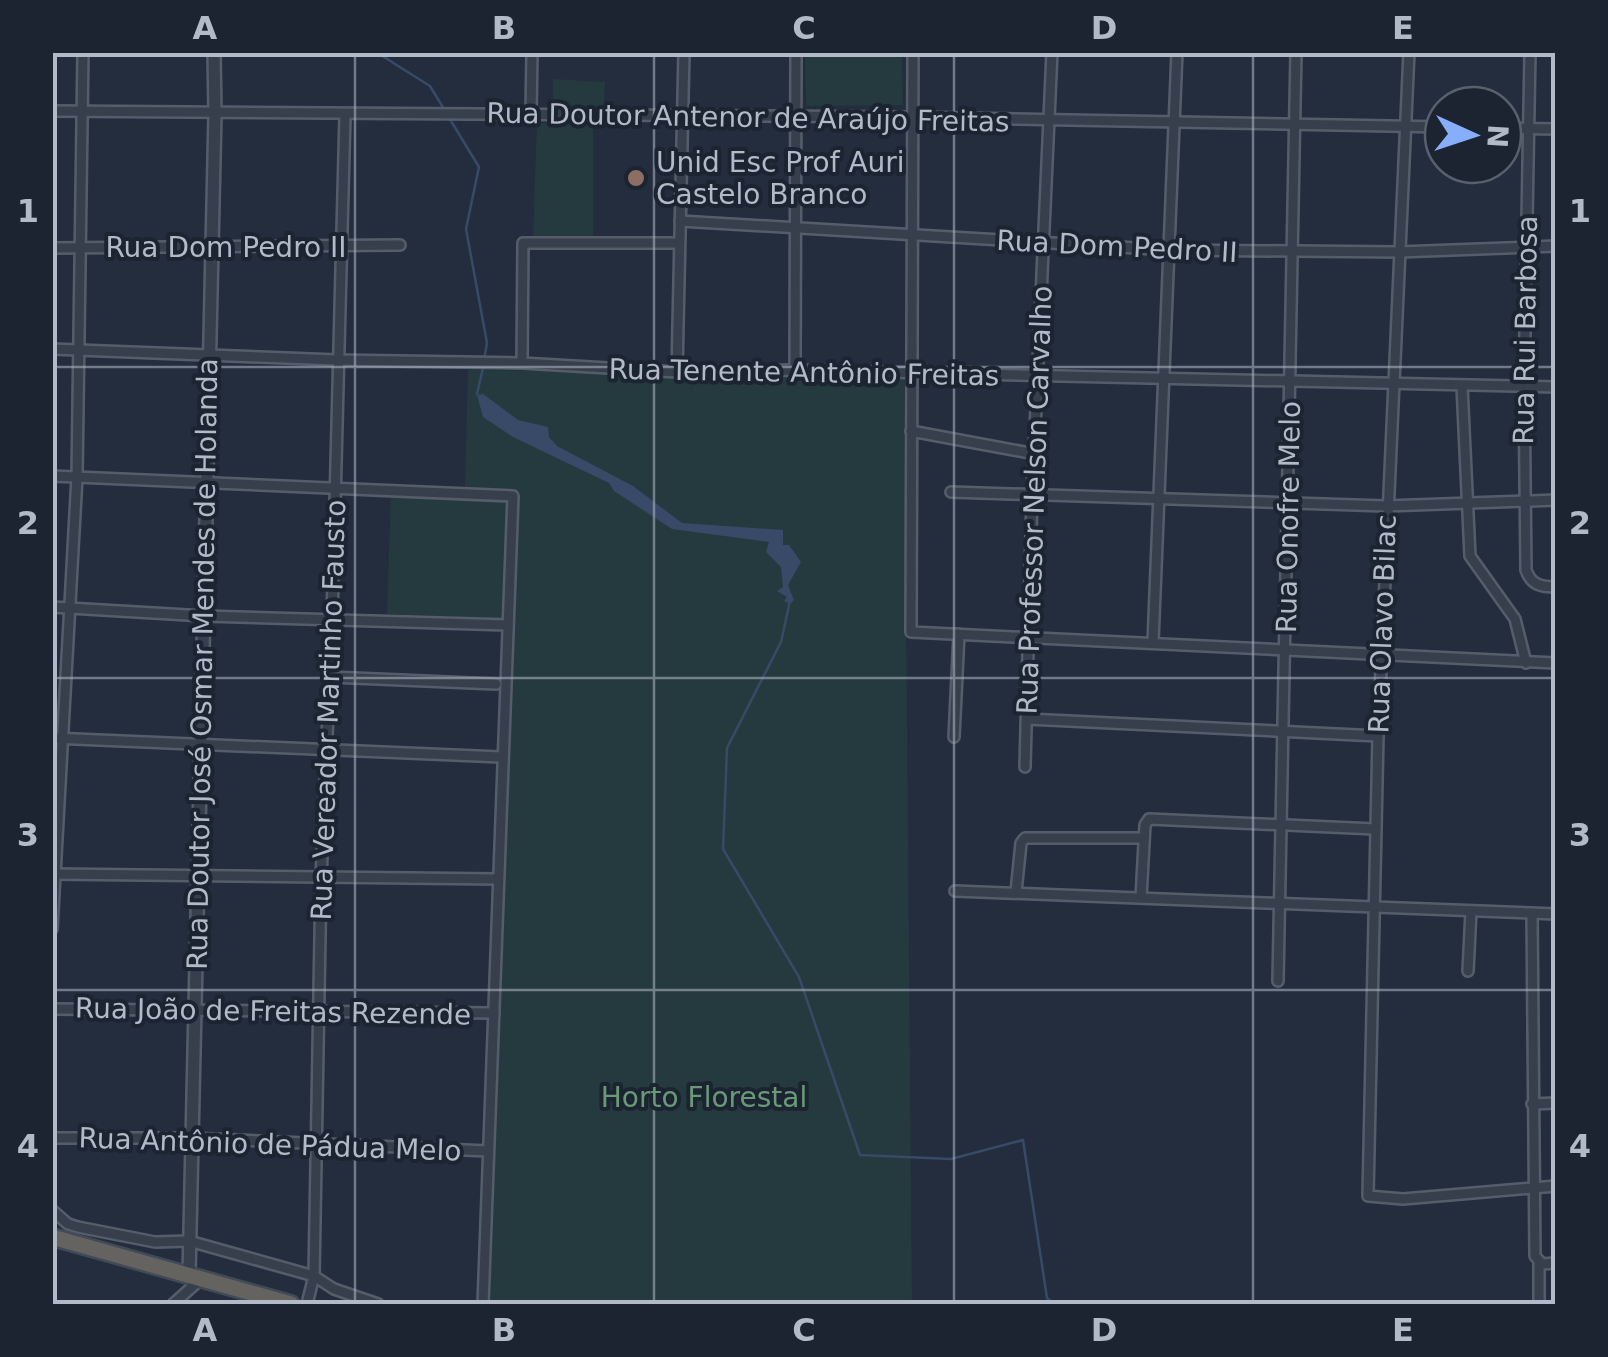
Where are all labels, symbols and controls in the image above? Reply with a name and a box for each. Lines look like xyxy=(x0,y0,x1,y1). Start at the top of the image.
text: A xyxy=(193,9,218,47)
text: B xyxy=(492,9,516,47)
text: C xyxy=(792,9,816,47)
text: D xyxy=(1091,9,1117,47)
text: E xyxy=(1392,9,1414,47)
north arrow xyxy=(1423,85,1523,185)
street label: Rua Doutor Antenor de Araújo Freitas xyxy=(486,96,1010,139)
text: N xyxy=(1480,124,1515,149)
place label: Unid Esc Prof Auri Castelo Branco xyxy=(656,146,905,211)
marker: Unid Esc Prof Auri Castelo Branco xyxy=(625,167,647,189)
text: 1 xyxy=(17,192,39,230)
text: 1 xyxy=(1569,192,1591,230)
street label: Rua Rui Barbosa xyxy=(1507,215,1544,445)
street label: Rua Dom Pedro II xyxy=(996,224,1238,269)
street label: Rua Dom Pedro II xyxy=(105,231,347,264)
street label: Rua Professor Nelson Carvalho xyxy=(1011,285,1058,715)
street label: Rua Tenente Antônio Freitas xyxy=(608,353,1000,392)
street label: Rua Doutor José Osmar Mendes de Holanda xyxy=(181,358,224,970)
street label: Rua Onofre Melo xyxy=(1270,401,1307,633)
street label: Rua Vereador Martinho Fausto xyxy=(305,499,352,921)
text: 2 xyxy=(17,504,39,542)
text: 2 xyxy=(1569,504,1591,542)
street label: Rua Olavo Bilac xyxy=(1362,514,1403,734)
text: 3 xyxy=(17,816,39,854)
text: 3 xyxy=(1569,816,1591,854)
street label: Rua João de Freitas Rezende xyxy=(75,992,471,1031)
park label: Horto Florestal xyxy=(601,1081,807,1114)
street label: Rua Antônio de Pádua Melo xyxy=(78,1121,462,1168)
text: 4 xyxy=(17,1127,39,1165)
text: 4 xyxy=(1569,1127,1591,1165)
text: A xyxy=(193,1311,218,1349)
text: B xyxy=(492,1311,516,1349)
text: C xyxy=(792,1311,816,1349)
text: D xyxy=(1091,1311,1117,1349)
text: E xyxy=(1392,1311,1414,1349)

